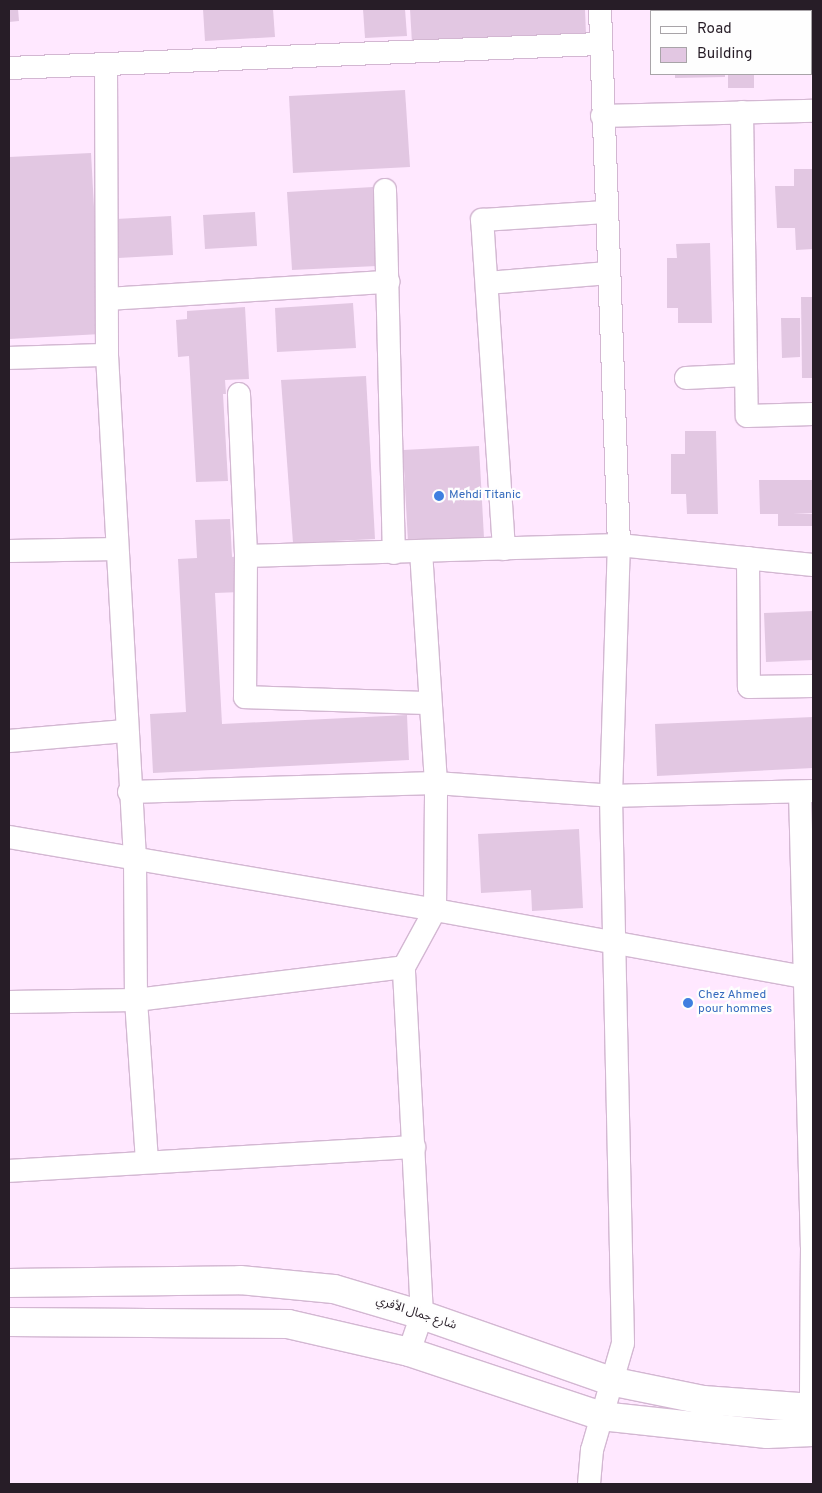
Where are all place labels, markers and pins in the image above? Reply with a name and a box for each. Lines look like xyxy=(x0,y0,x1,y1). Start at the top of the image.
place label: Mehdi Titanic xyxy=(449,489,521,503)
marker: Mehdi Titanic xyxy=(433,490,445,502)
place label: Chez Ahmed pour hommes xyxy=(698,989,772,1017)
marker: Chez Ahmed pour hommes xyxy=(682,997,694,1009)

